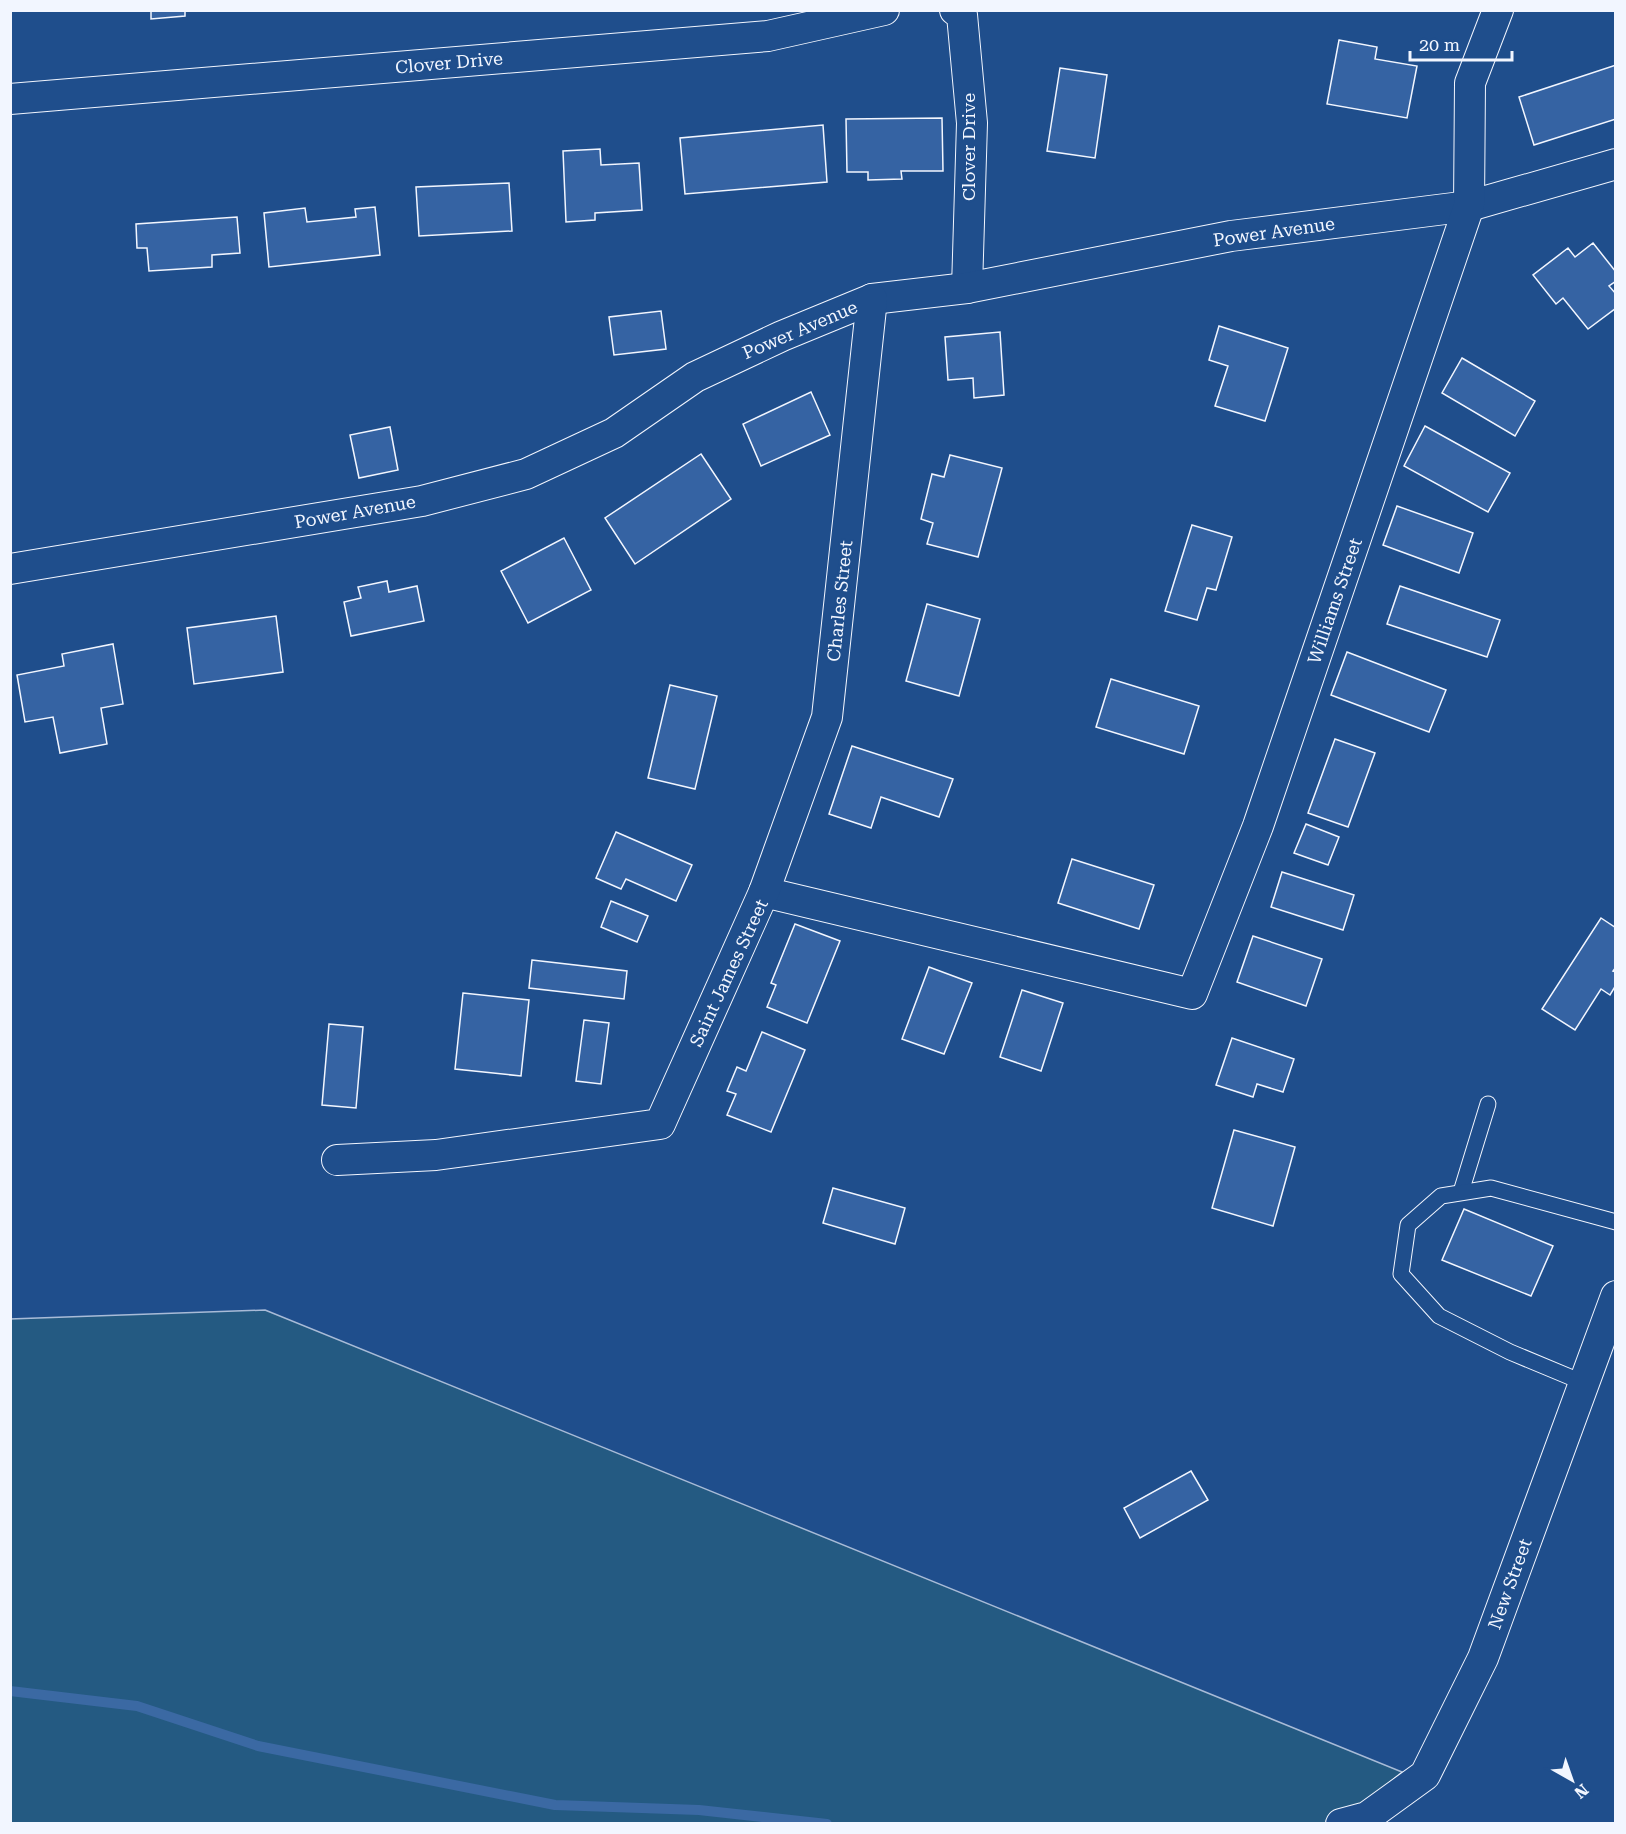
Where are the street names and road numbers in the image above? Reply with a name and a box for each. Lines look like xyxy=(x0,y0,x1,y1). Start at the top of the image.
street label: Clover Drive xyxy=(394,47,504,78)
street label: Clover Drive xyxy=(958,93,979,201)
street label: Power Avenue xyxy=(1212,213,1336,250)
street label: Power Avenue xyxy=(739,296,861,363)
street label: Power Avenue xyxy=(293,490,417,533)
street label: Williams Street xyxy=(1303,535,1366,667)
street label: Charles Street xyxy=(823,539,856,663)
street label: Saint James Street xyxy=(685,896,772,1050)
street label: New Street xyxy=(1483,1535,1536,1632)

